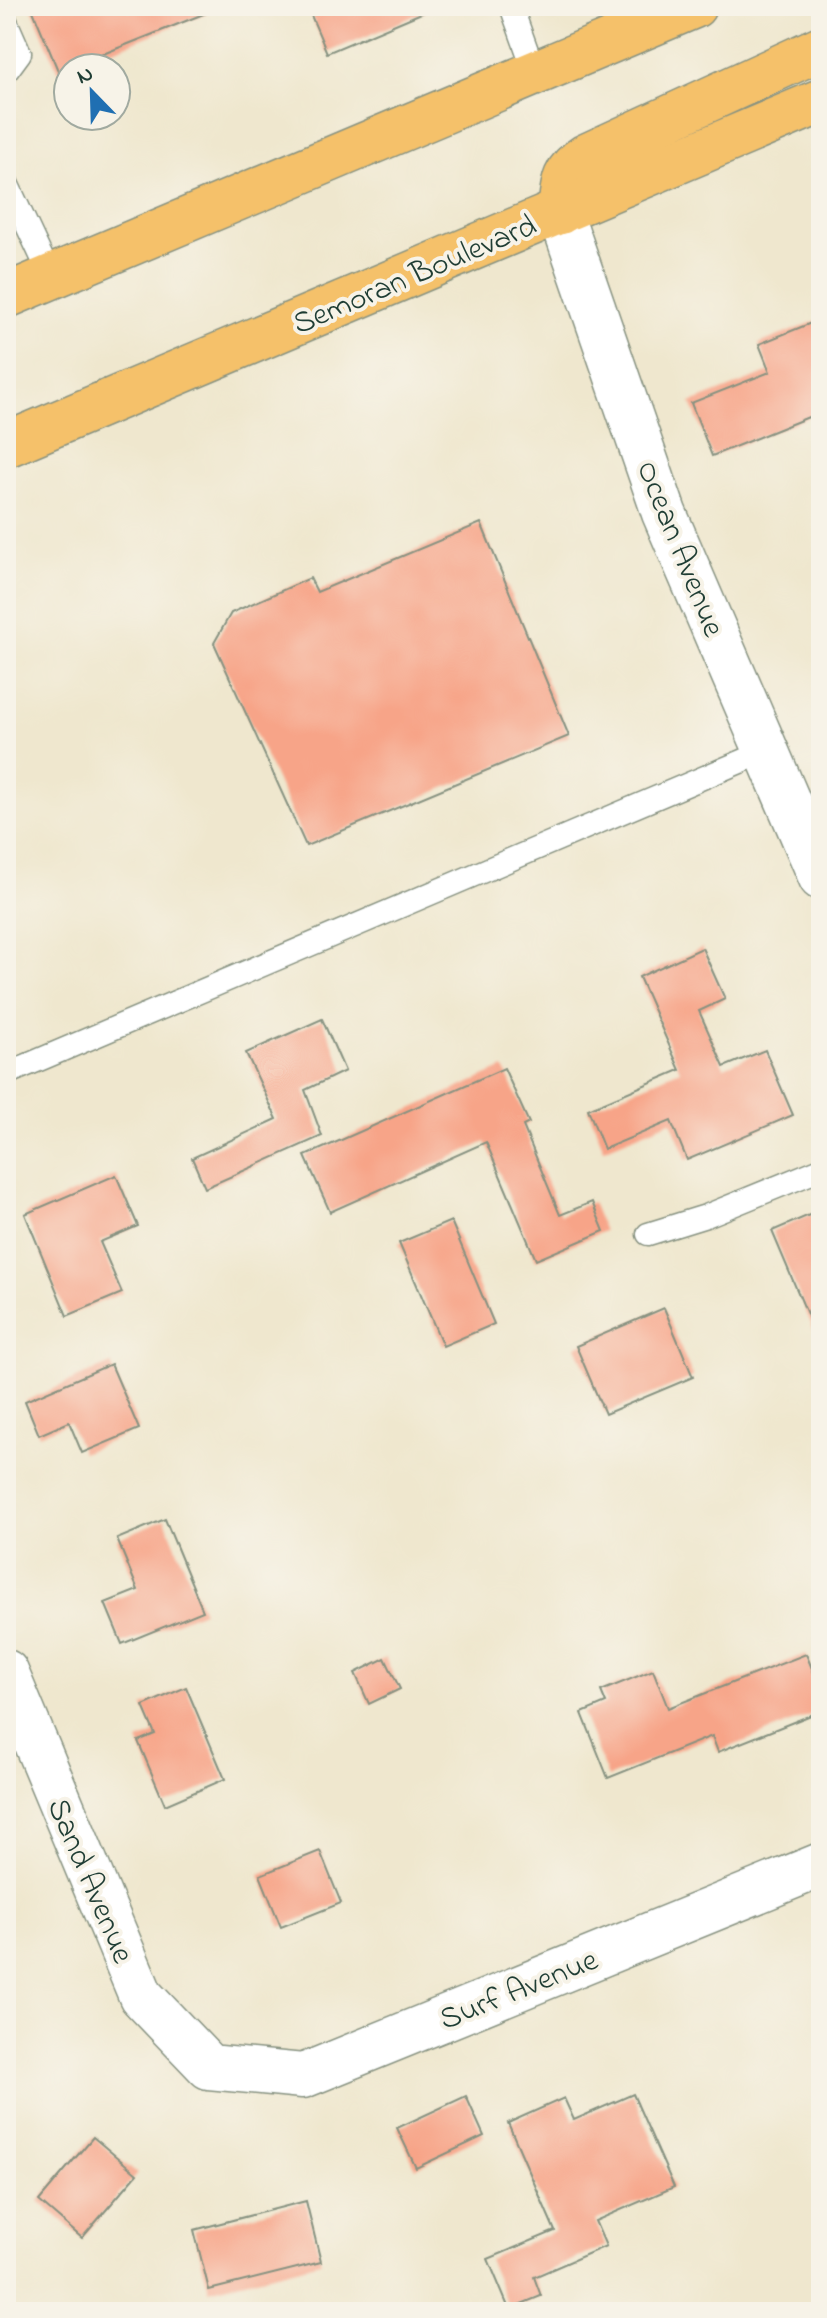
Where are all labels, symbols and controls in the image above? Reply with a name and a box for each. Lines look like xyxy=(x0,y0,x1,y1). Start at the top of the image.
north arrow xyxy=(52,52,132,132)
text: N xyxy=(72,59,98,94)
street label: Semoran Boulevard xyxy=(286,204,545,349)
street label: Ocean Avenue xyxy=(622,454,736,645)
street label: Sand Avenue xyxy=(33,1792,145,1972)
street label: Surf Avenue xyxy=(433,1938,606,2044)

